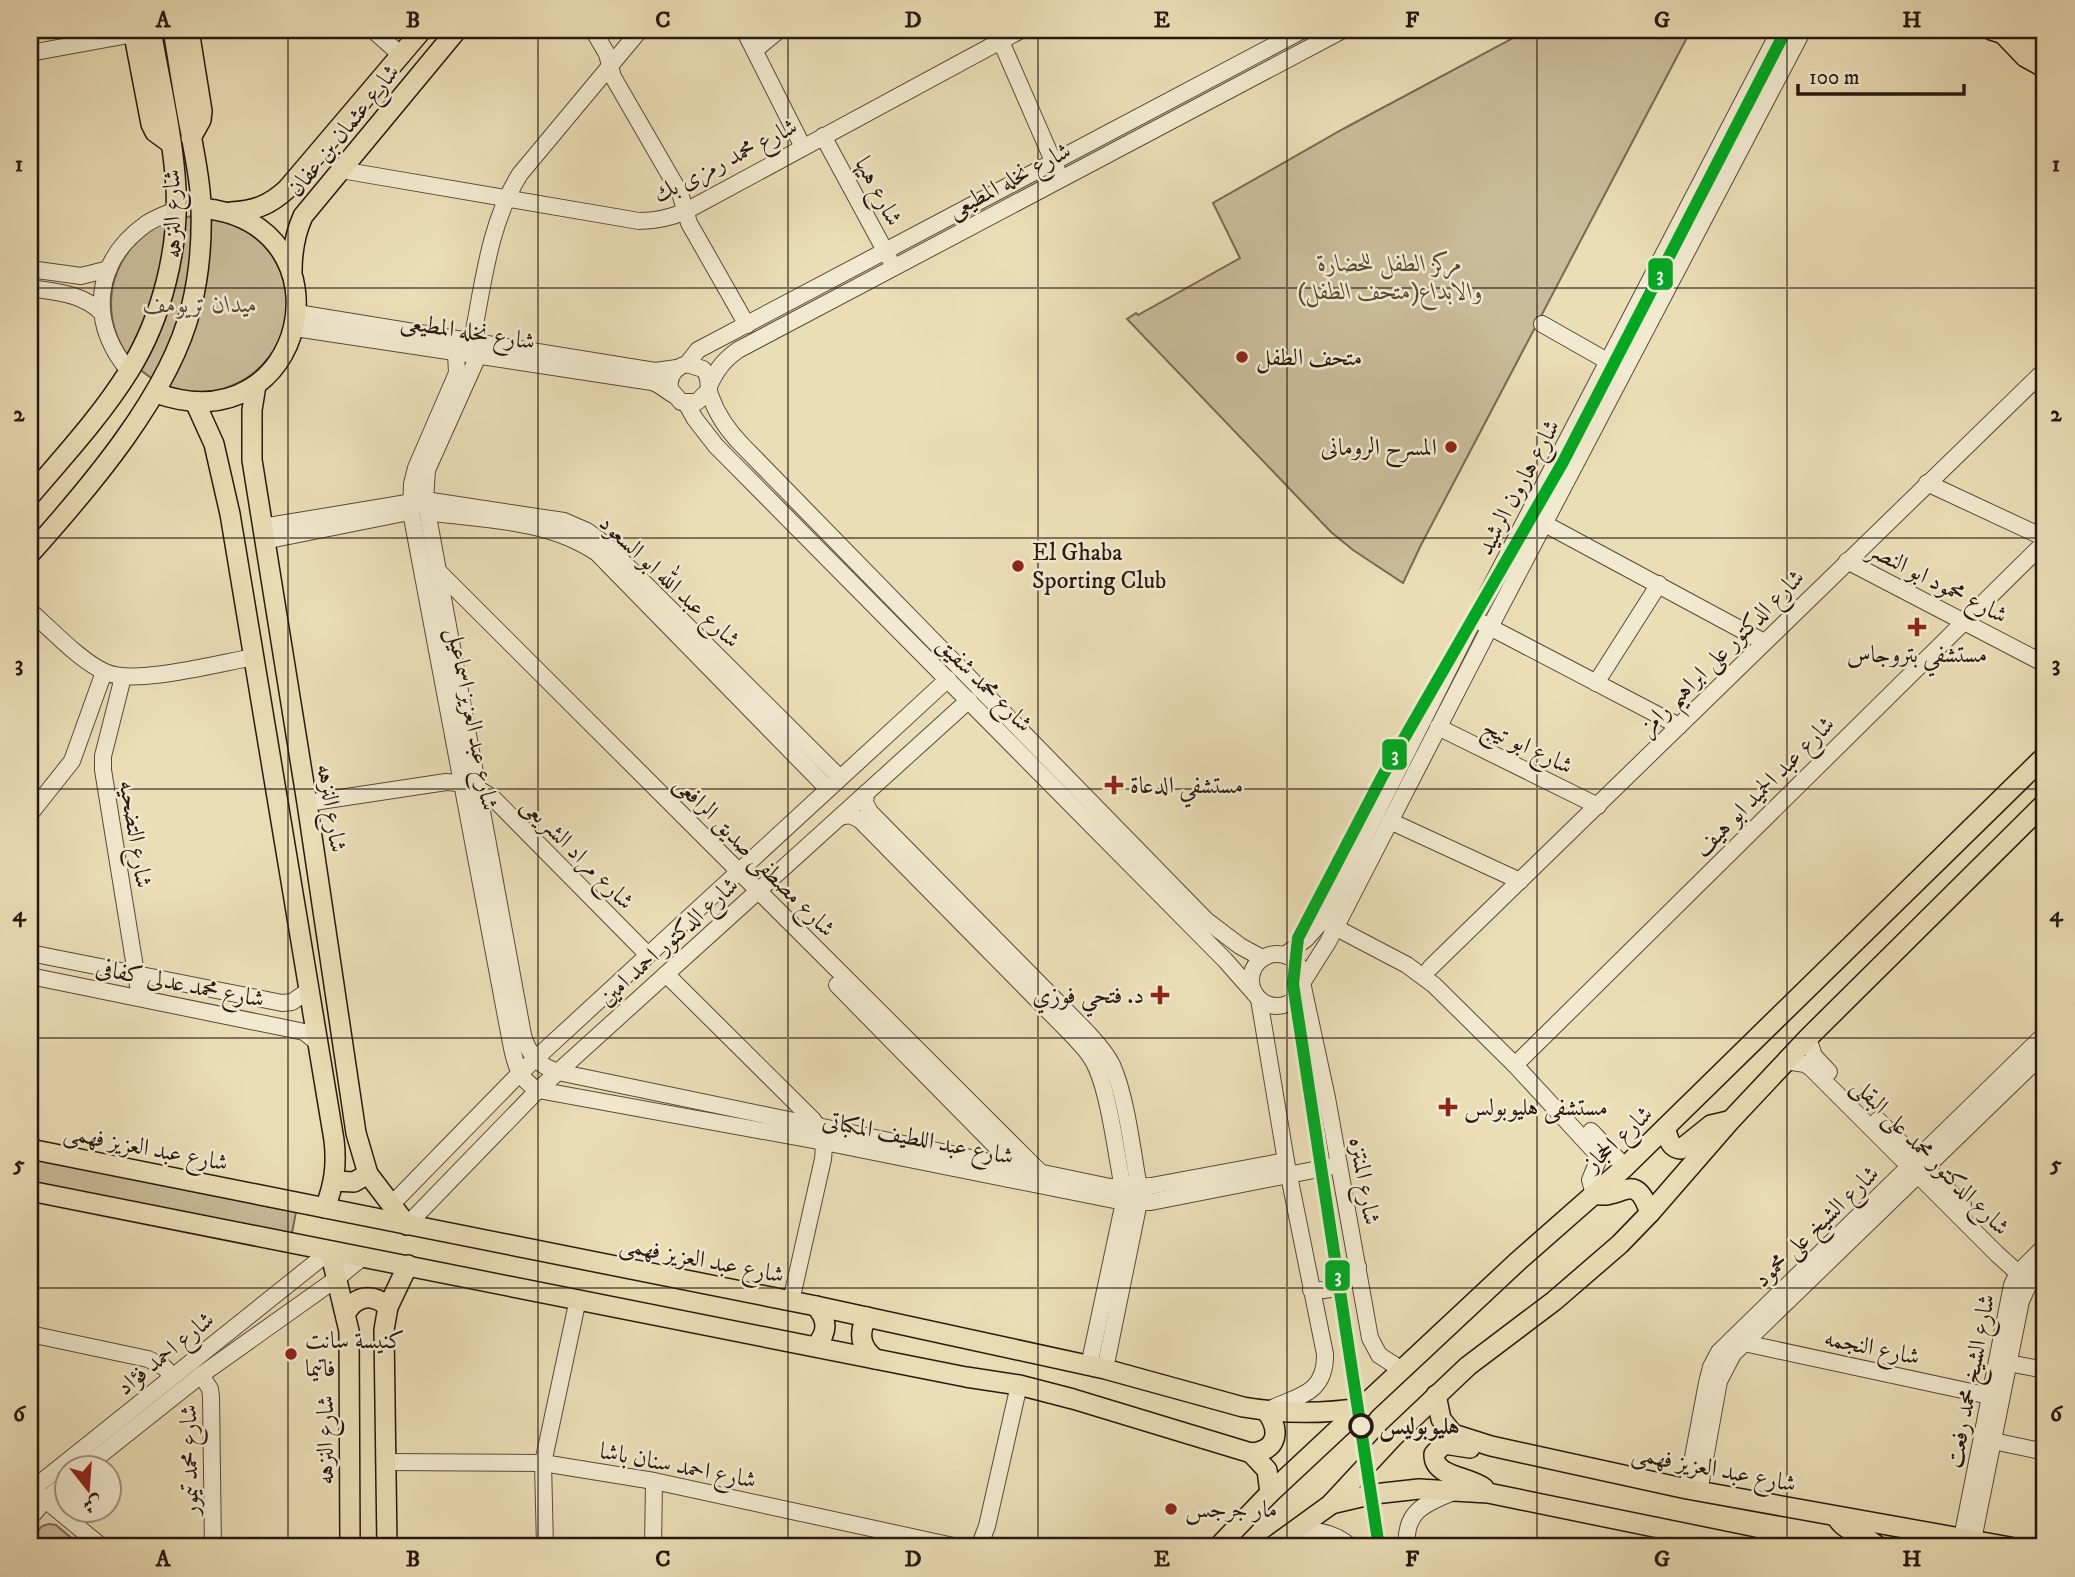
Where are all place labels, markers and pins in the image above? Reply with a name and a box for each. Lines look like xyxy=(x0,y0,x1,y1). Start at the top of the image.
place label: متحف الطفل xyxy=(1256,343,1362,374)
marker: متحف الطفل xyxy=(1234,349,1250,365)
place label: المسرح الرومانى xyxy=(1320,433,1437,468)
marker: المسرح الرومانى xyxy=(1443,439,1459,455)
place label: El Ghaba Sporting Club xyxy=(1032,538,1166,596)
marker: El Ghaba Sporting Club xyxy=(1010,558,1026,574)
marker: مستشفي بتروجاس xyxy=(1907,617,1927,637)
place label: مستشفي بتروجاس xyxy=(1847,640,1987,677)
place label: مستشفي الدعاة xyxy=(1130,771,1243,808)
marker: مستشفي الدعاة xyxy=(1104,775,1124,795)
place label: د. فتحي فوزي xyxy=(1032,981,1144,1018)
marker: د. فتحي فوزي xyxy=(1150,985,1170,1005)
place label: مستشفى هليوبولس xyxy=(1464,1093,1608,1124)
marker: مستشفى هليوبولس xyxy=(1438,1097,1458,1117)
place label: كنيسة سانت فاتيما xyxy=(305,1326,405,1384)
marker: كنيسة سانت فاتيما xyxy=(283,1346,299,1362)
place label: هليوبوليس xyxy=(1379,1412,1460,1442)
marker: هليوبوليس xyxy=(1349,1414,1373,1438)
place label: مار جرجس xyxy=(1185,1495,1277,1525)
marker: مار جرجس xyxy=(1163,1501,1179,1517)

